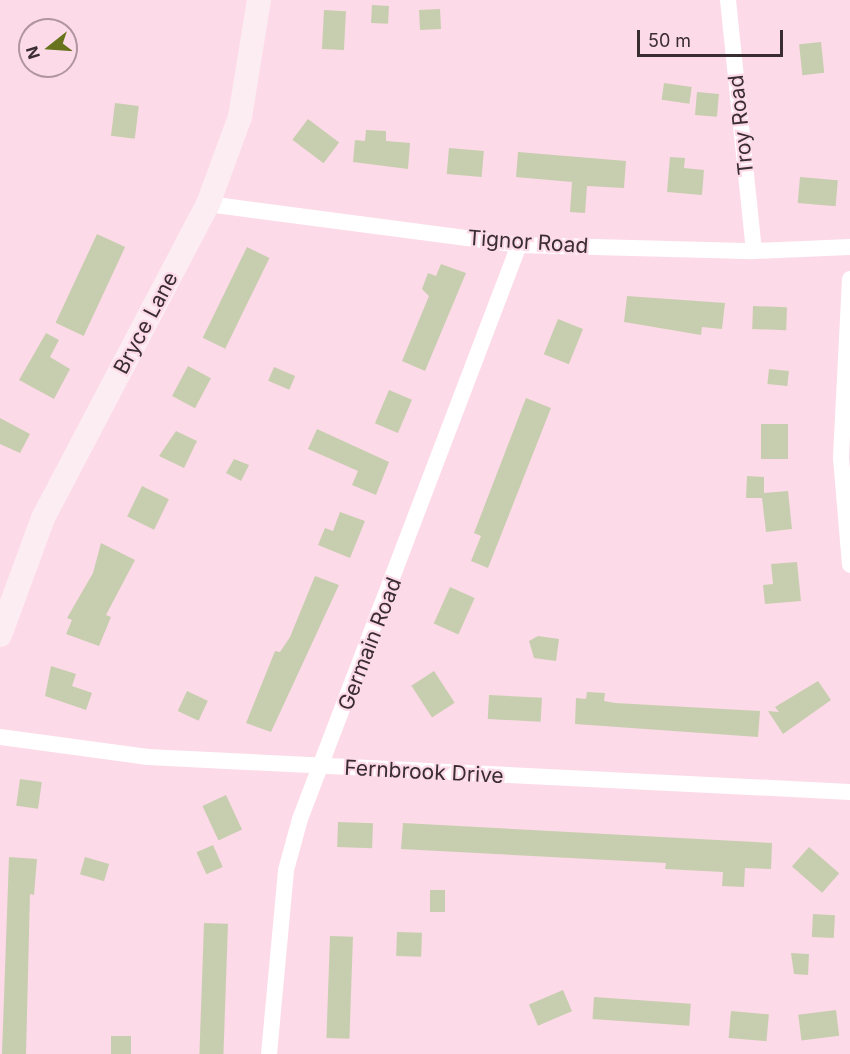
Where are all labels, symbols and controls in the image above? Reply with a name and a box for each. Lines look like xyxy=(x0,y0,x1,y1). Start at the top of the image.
north arrow xyxy=(18,18,78,78)
scale bar xyxy=(640,18,786,56)
text: 50 m xyxy=(648,30,691,51)
text: N xyxy=(21,44,44,61)
street label: Troy Road xyxy=(723,74,759,176)
street label: Tignor Road xyxy=(467,225,589,259)
street label: Bryce Lane xyxy=(109,268,183,378)
street label: Germain Road xyxy=(333,574,407,714)
street label: Fernbrook Drive xyxy=(344,755,504,789)

